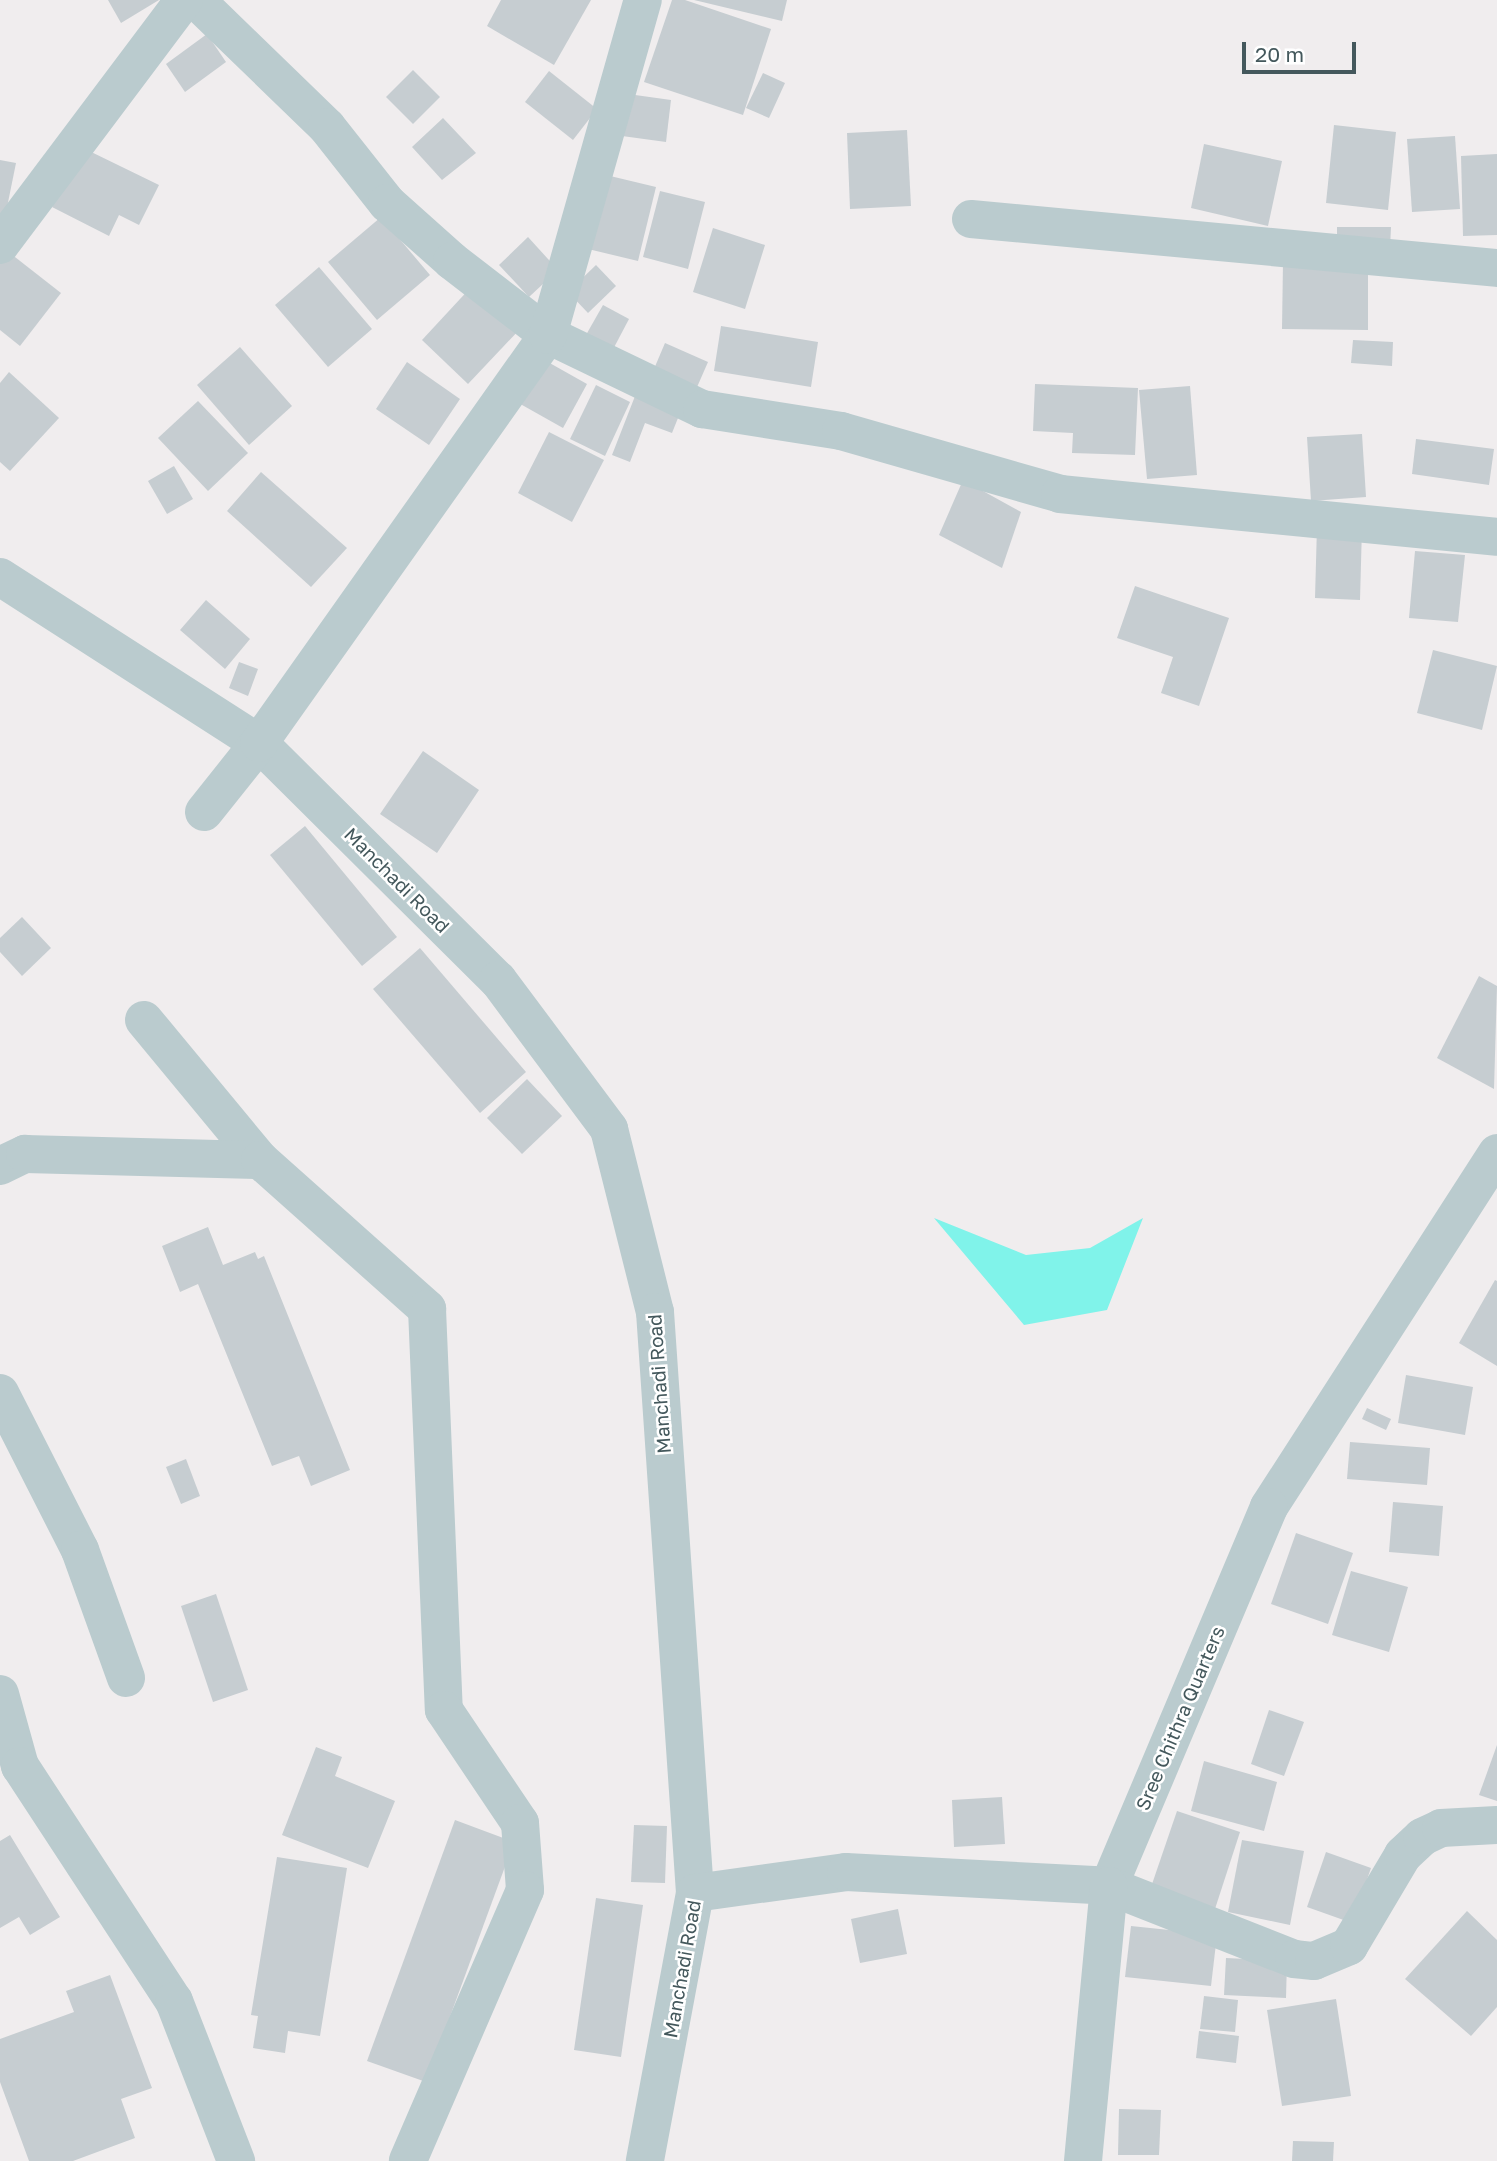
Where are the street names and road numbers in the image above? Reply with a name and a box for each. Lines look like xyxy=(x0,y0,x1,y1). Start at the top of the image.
street label: Manchadi Road xyxy=(340,823,454,937)
street label: Manchadi Road xyxy=(643,1314,675,1454)
street label: Sree Chithra Quarters xyxy=(1131,1622,1229,1814)
street label: Manchadi Road xyxy=(659,1898,705,2040)

